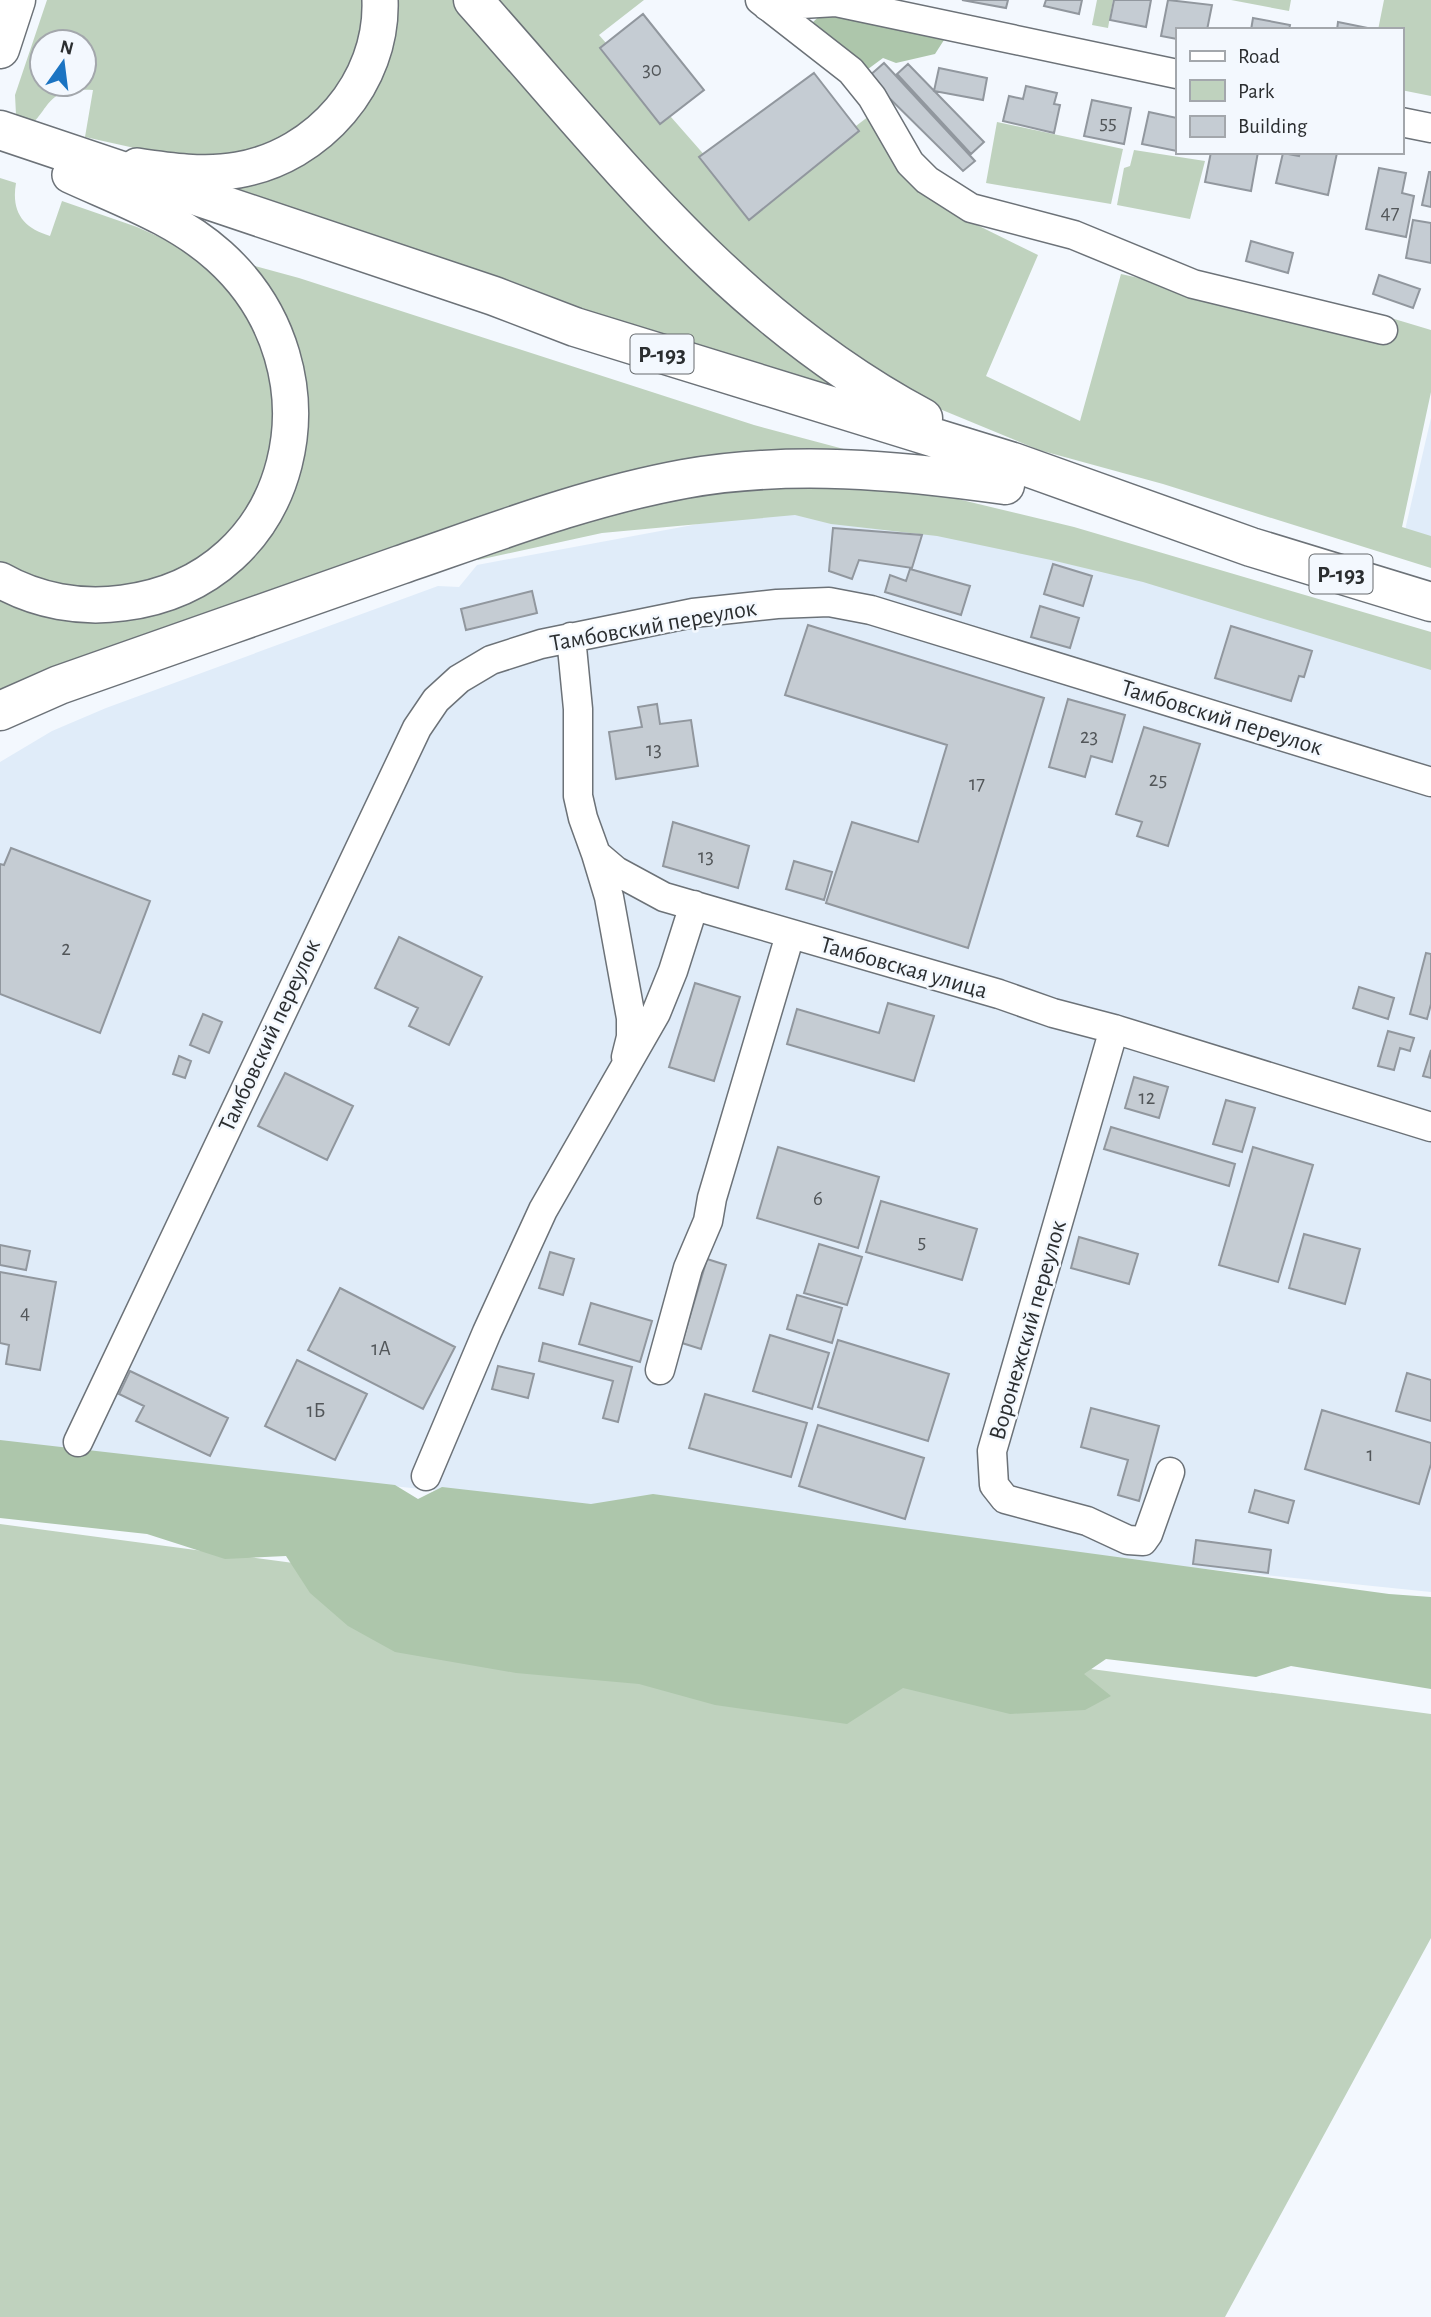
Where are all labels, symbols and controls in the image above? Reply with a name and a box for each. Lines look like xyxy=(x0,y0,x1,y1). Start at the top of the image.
north arrow xyxy=(28,28,98,98)
legend xyxy=(1176,28,1403,154)
text: N xyxy=(58,37,75,59)
text: Road xyxy=(1238,46,1280,67)
house number: 30 xyxy=(642,59,662,80)
text: Park xyxy=(1238,81,1275,102)
house number: 55 xyxy=(1099,112,1117,133)
text: Building xyxy=(1238,116,1308,137)
house number: 47 xyxy=(1381,202,1400,223)
road number: Р-193 xyxy=(630,334,694,374)
road number: Р-193 xyxy=(1310,554,1372,594)
street label: Тамбовский переулок xyxy=(548,596,758,656)
street label: Тамбовский переулок xyxy=(1118,676,1325,760)
house number: 23 xyxy=(1080,726,1098,747)
house number: 13 xyxy=(646,739,662,760)
house number: 25 xyxy=(1149,769,1167,790)
house number: 17 xyxy=(969,773,985,794)
house number: 13 xyxy=(698,846,714,867)
street label: Тамбовская улица xyxy=(818,933,990,1003)
street label: Тамбовский переулок xyxy=(215,936,325,1135)
house number: 2 xyxy=(61,938,71,959)
house number: 12 xyxy=(1139,1087,1155,1108)
house number: 6 xyxy=(813,1188,823,1209)
street label: Воронежский переулок xyxy=(985,1218,1071,1443)
house number: 5 xyxy=(918,1231,926,1252)
house number: 4 xyxy=(20,1302,30,1323)
house number: 1А xyxy=(371,1338,391,1359)
house number: 1Б xyxy=(306,1400,326,1421)
house number: 1 xyxy=(1366,1444,1374,1465)

